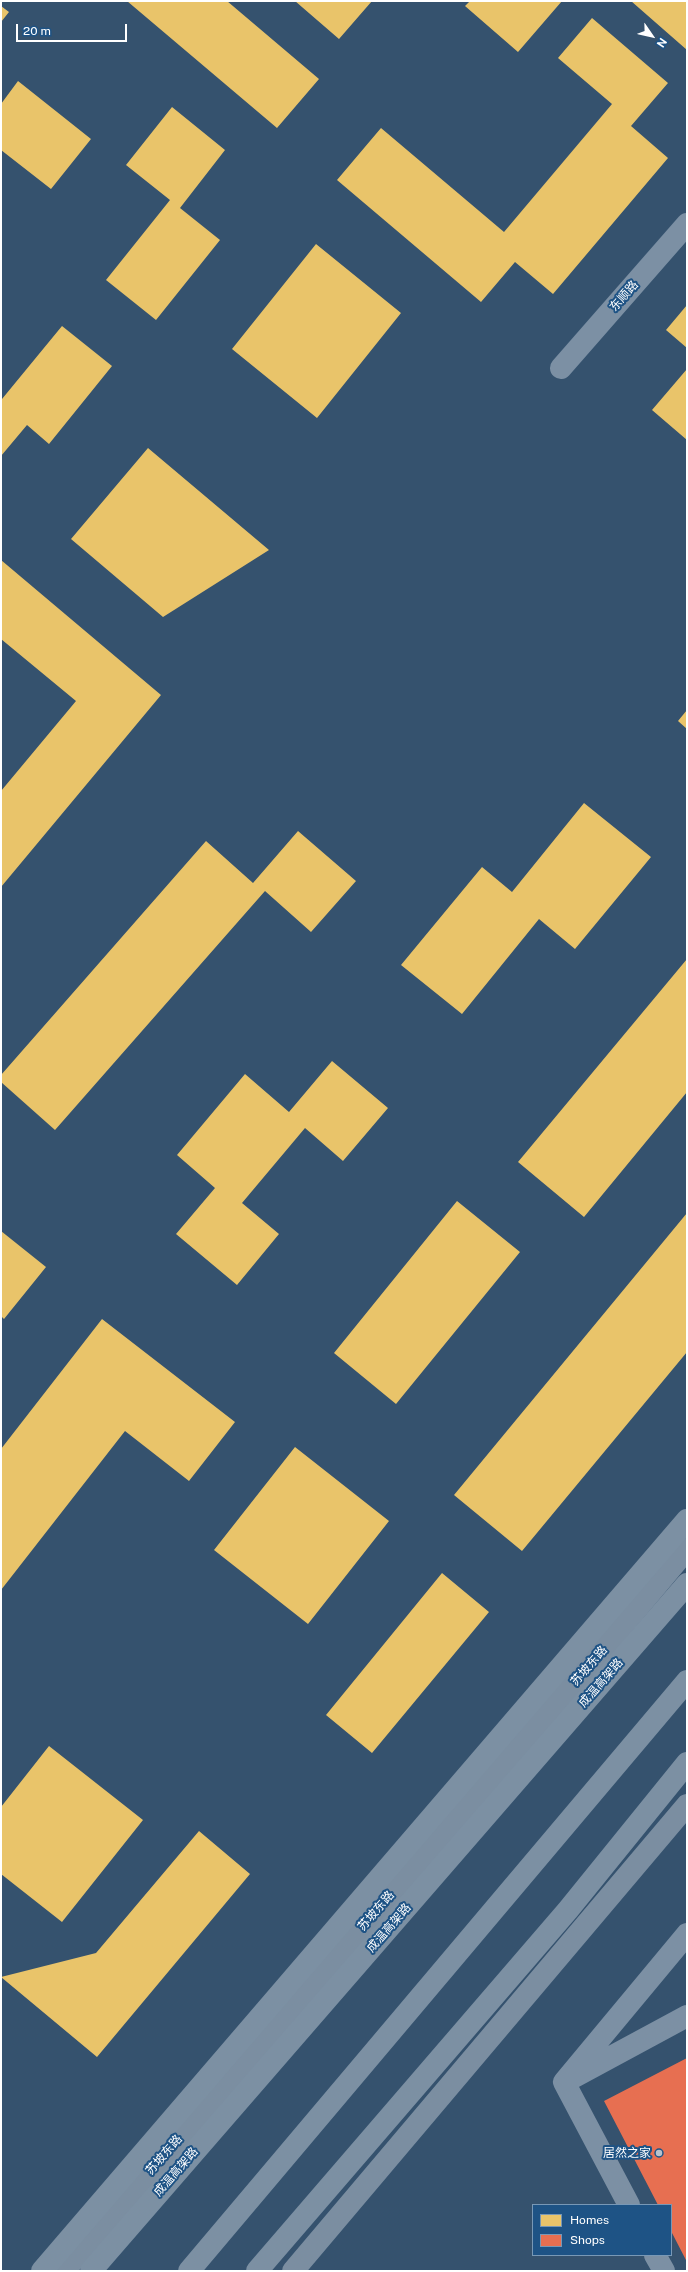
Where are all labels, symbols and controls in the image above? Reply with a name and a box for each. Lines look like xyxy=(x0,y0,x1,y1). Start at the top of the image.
scale bar xyxy=(18,16,129,42)
north arrow xyxy=(632,16,672,56)
text: 20 m xyxy=(23,24,51,38)
text: N xyxy=(655,36,669,50)
street label: 东顺路 xyxy=(607,278,641,314)
street label: 苏坡东路 xyxy=(568,1643,610,1689)
street label: 成温高架路 xyxy=(576,1656,626,1710)
street label: 苏坡东路 xyxy=(355,1888,397,1934)
street label: 成温高架路 xyxy=(364,1901,414,1955)
street label: 苏坡东路 xyxy=(143,2132,185,2178)
street label: 成温高架路 xyxy=(151,2145,201,2199)
place label: 居然之家 xyxy=(603,2146,651,2160)
marker: 居然之家 xyxy=(654,2148,664,2158)
legend xyxy=(532,2204,672,2256)
text: Homes xyxy=(570,2213,609,2227)
text: Shops xyxy=(570,2233,605,2247)

